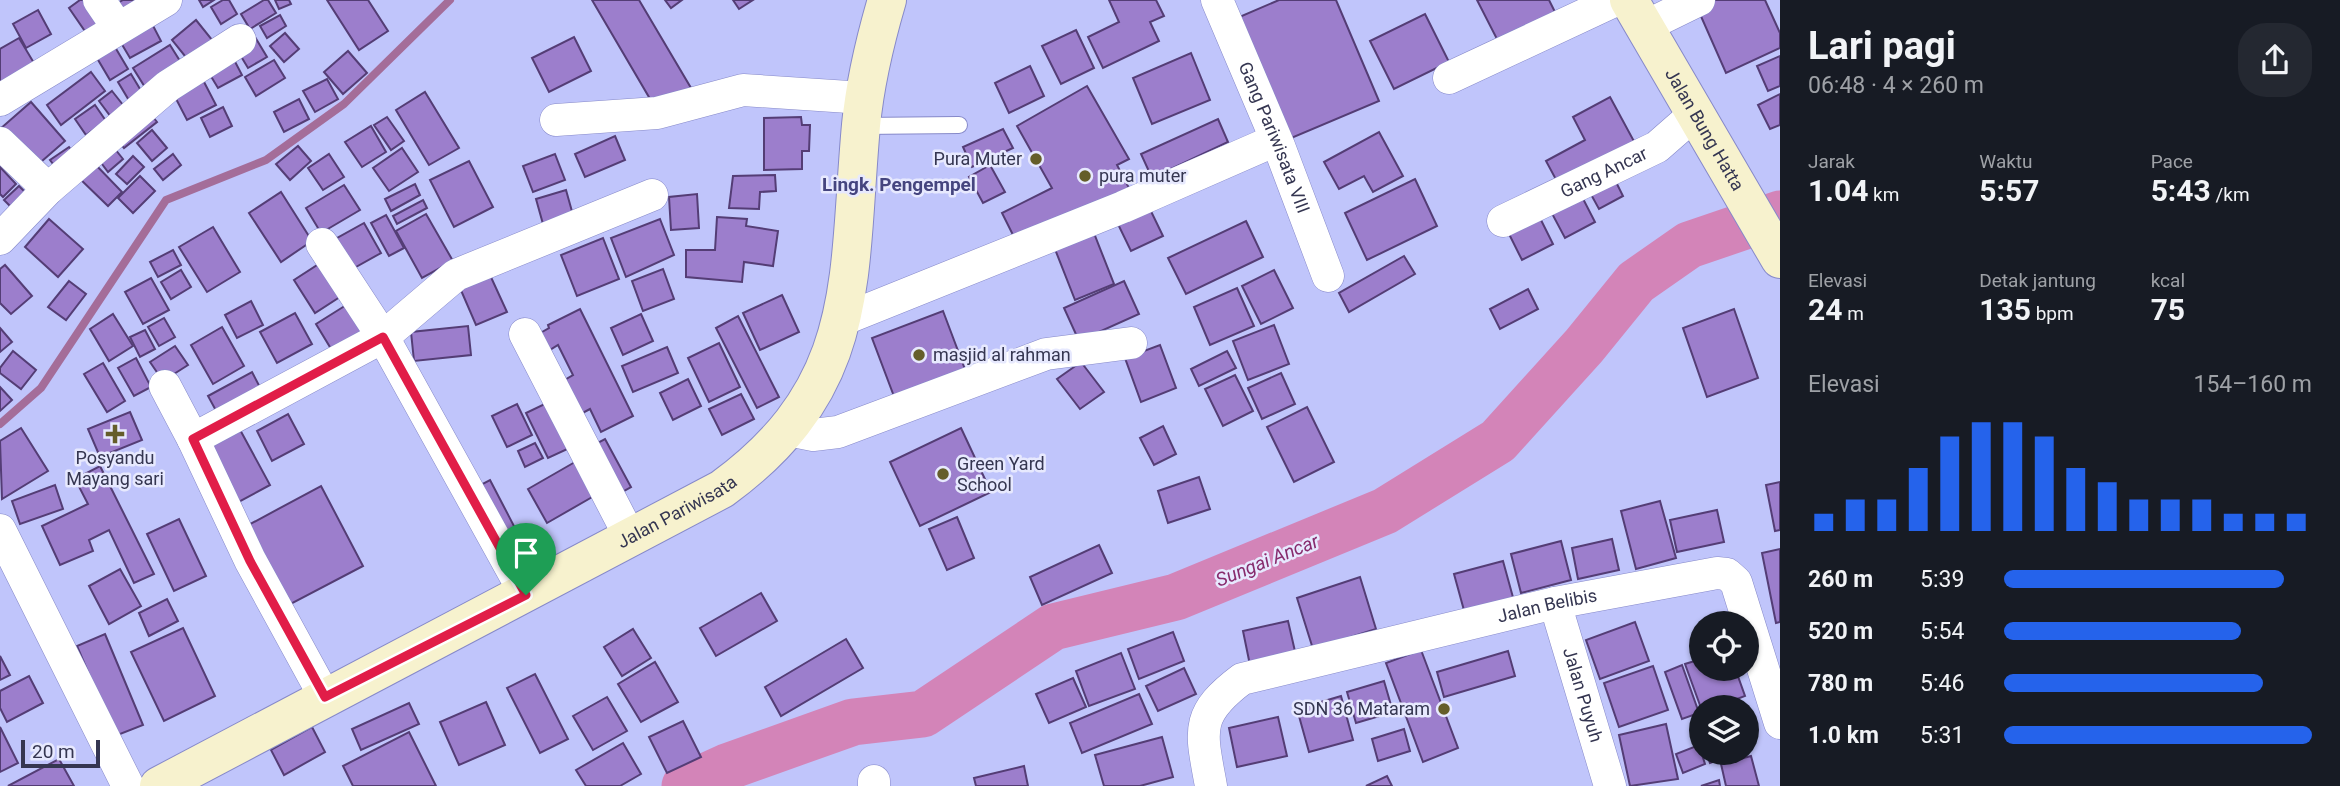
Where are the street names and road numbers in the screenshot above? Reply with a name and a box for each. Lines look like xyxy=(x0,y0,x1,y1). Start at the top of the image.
street label: Gang Pariwisata VIII xyxy=(1234,59,1314,216)
street label: Jalan Bung Hatta xyxy=(1661,64,1749,194)
street label: Gang Ancar xyxy=(1557,142,1650,202)
street label: Jalan Pariwisata xyxy=(614,471,741,552)
street label: Jalan Belibis xyxy=(1495,584,1599,627)
street label: Jalan Puyuh xyxy=(1559,645,1607,745)

